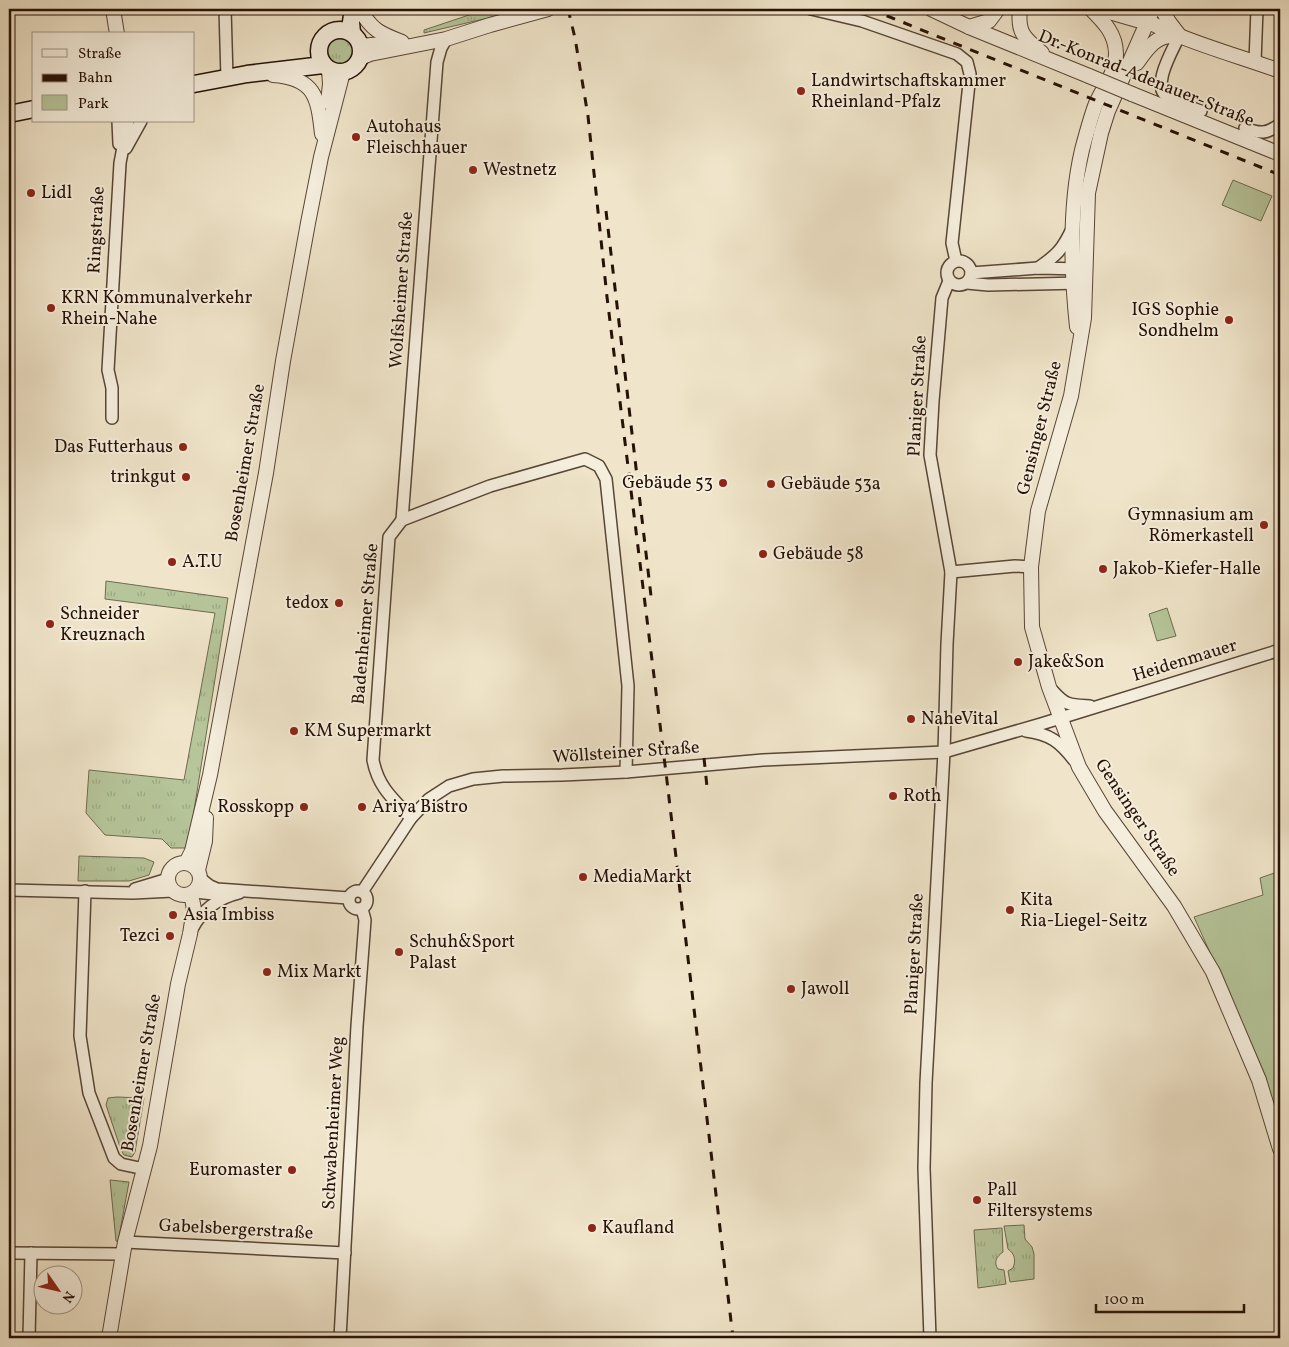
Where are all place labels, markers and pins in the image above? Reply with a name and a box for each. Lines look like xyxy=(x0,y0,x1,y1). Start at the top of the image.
place label: Landwirtschaftskammer Rheinland-Pfalz xyxy=(811,69,1006,115)
marker: Landwirtschaftskammer Rheinland-Pfalz xyxy=(795,85,807,97)
place label: Autohaus Fleischhauer xyxy=(366,115,468,161)
marker: Autohaus Fleischhauer xyxy=(350,131,362,143)
place label: Westnetz xyxy=(483,158,557,183)
marker: Westnetz xyxy=(467,164,479,176)
place label: Lidl xyxy=(41,181,72,206)
marker: Lidl xyxy=(25,187,37,199)
place label: KRN Kommunalverkehr Rhein-Nahe xyxy=(61,286,253,332)
place label: IGS Sophie Sondhelm xyxy=(1132,298,1219,344)
marker: KRN Kommunalverkehr Rhein-Nahe xyxy=(45,302,57,314)
marker: IGS Sophie Sondhelm xyxy=(1223,314,1235,326)
place label: Das Futterhaus xyxy=(54,435,173,460)
marker: Das Futterhaus xyxy=(177,441,189,453)
place label: trinkgut xyxy=(110,465,176,490)
marker: trinkgut xyxy=(180,471,192,483)
place label: Gebäude 53 xyxy=(622,471,713,496)
place label: Gebäude 53a xyxy=(781,472,881,497)
marker: Gebäude 53 xyxy=(717,477,729,489)
marker: Gebäude 53a xyxy=(765,478,777,490)
place label: Gymnasium am Römerkastell xyxy=(1128,503,1254,549)
marker: Gymnasium am Römerkastell xyxy=(1258,519,1270,531)
place label: Gebäude 58 xyxy=(773,542,864,567)
marker: Gebäude 58 xyxy=(757,548,769,560)
place label: A.T.U xyxy=(182,550,222,575)
marker: A.T.U xyxy=(166,556,178,568)
place label: Jakob-Kiefer-Halle xyxy=(1113,557,1261,582)
marker: Jakob-Kiefer-Halle xyxy=(1097,563,1109,575)
place label: tedox xyxy=(286,591,329,616)
marker: tedox xyxy=(333,597,345,609)
place label: Schneider Kreuznach xyxy=(60,602,146,648)
marker: Schneider Kreuznach xyxy=(44,618,56,630)
place label: Jake&Son xyxy=(1028,650,1105,675)
marker: Jake&Son xyxy=(1012,656,1024,668)
place label: NaheVital xyxy=(921,707,999,732)
marker: NaheVital xyxy=(905,713,917,725)
place label: KM Supermarkt xyxy=(304,719,432,744)
marker: KM Supermarkt xyxy=(288,725,300,737)
place label: Roth xyxy=(903,784,942,809)
marker: Roth xyxy=(887,790,899,802)
place label: Rosskopp xyxy=(217,795,294,820)
place label: Ariya Bistro xyxy=(372,795,468,820)
marker: Rosskopp xyxy=(298,801,310,813)
marker: Ariya Bistro xyxy=(356,801,368,813)
place label: MediaMarkt xyxy=(593,865,692,890)
marker: MediaMarkt xyxy=(577,871,589,883)
place label: Kita Ria-Liegel-Seitz xyxy=(1020,888,1148,934)
place label: Asia Imbiss xyxy=(183,903,274,928)
marker: Kita Ria-Liegel-Seitz xyxy=(1004,904,1016,916)
marker: Asia Imbiss xyxy=(167,909,179,921)
place label: Tezci xyxy=(120,924,160,949)
marker: Tezci xyxy=(164,930,176,942)
place label: Schuh&Sport Palast xyxy=(409,930,515,976)
marker: Schuh&Sport Palast xyxy=(393,946,405,958)
place label: Mix Markt xyxy=(277,960,362,985)
marker: Mix Markt xyxy=(261,966,273,978)
place label: Jawoll xyxy=(801,977,849,1002)
marker: Jawoll xyxy=(785,983,797,995)
place label: Euromaster xyxy=(189,1158,282,1183)
marker: Euromaster xyxy=(286,1164,298,1176)
place label: Pall Filtersystems xyxy=(987,1178,1093,1224)
marker: Pall Filtersystems xyxy=(971,1194,983,1206)
place label: Kaufland xyxy=(602,1216,674,1241)
marker: Kaufland xyxy=(586,1222,598,1234)

